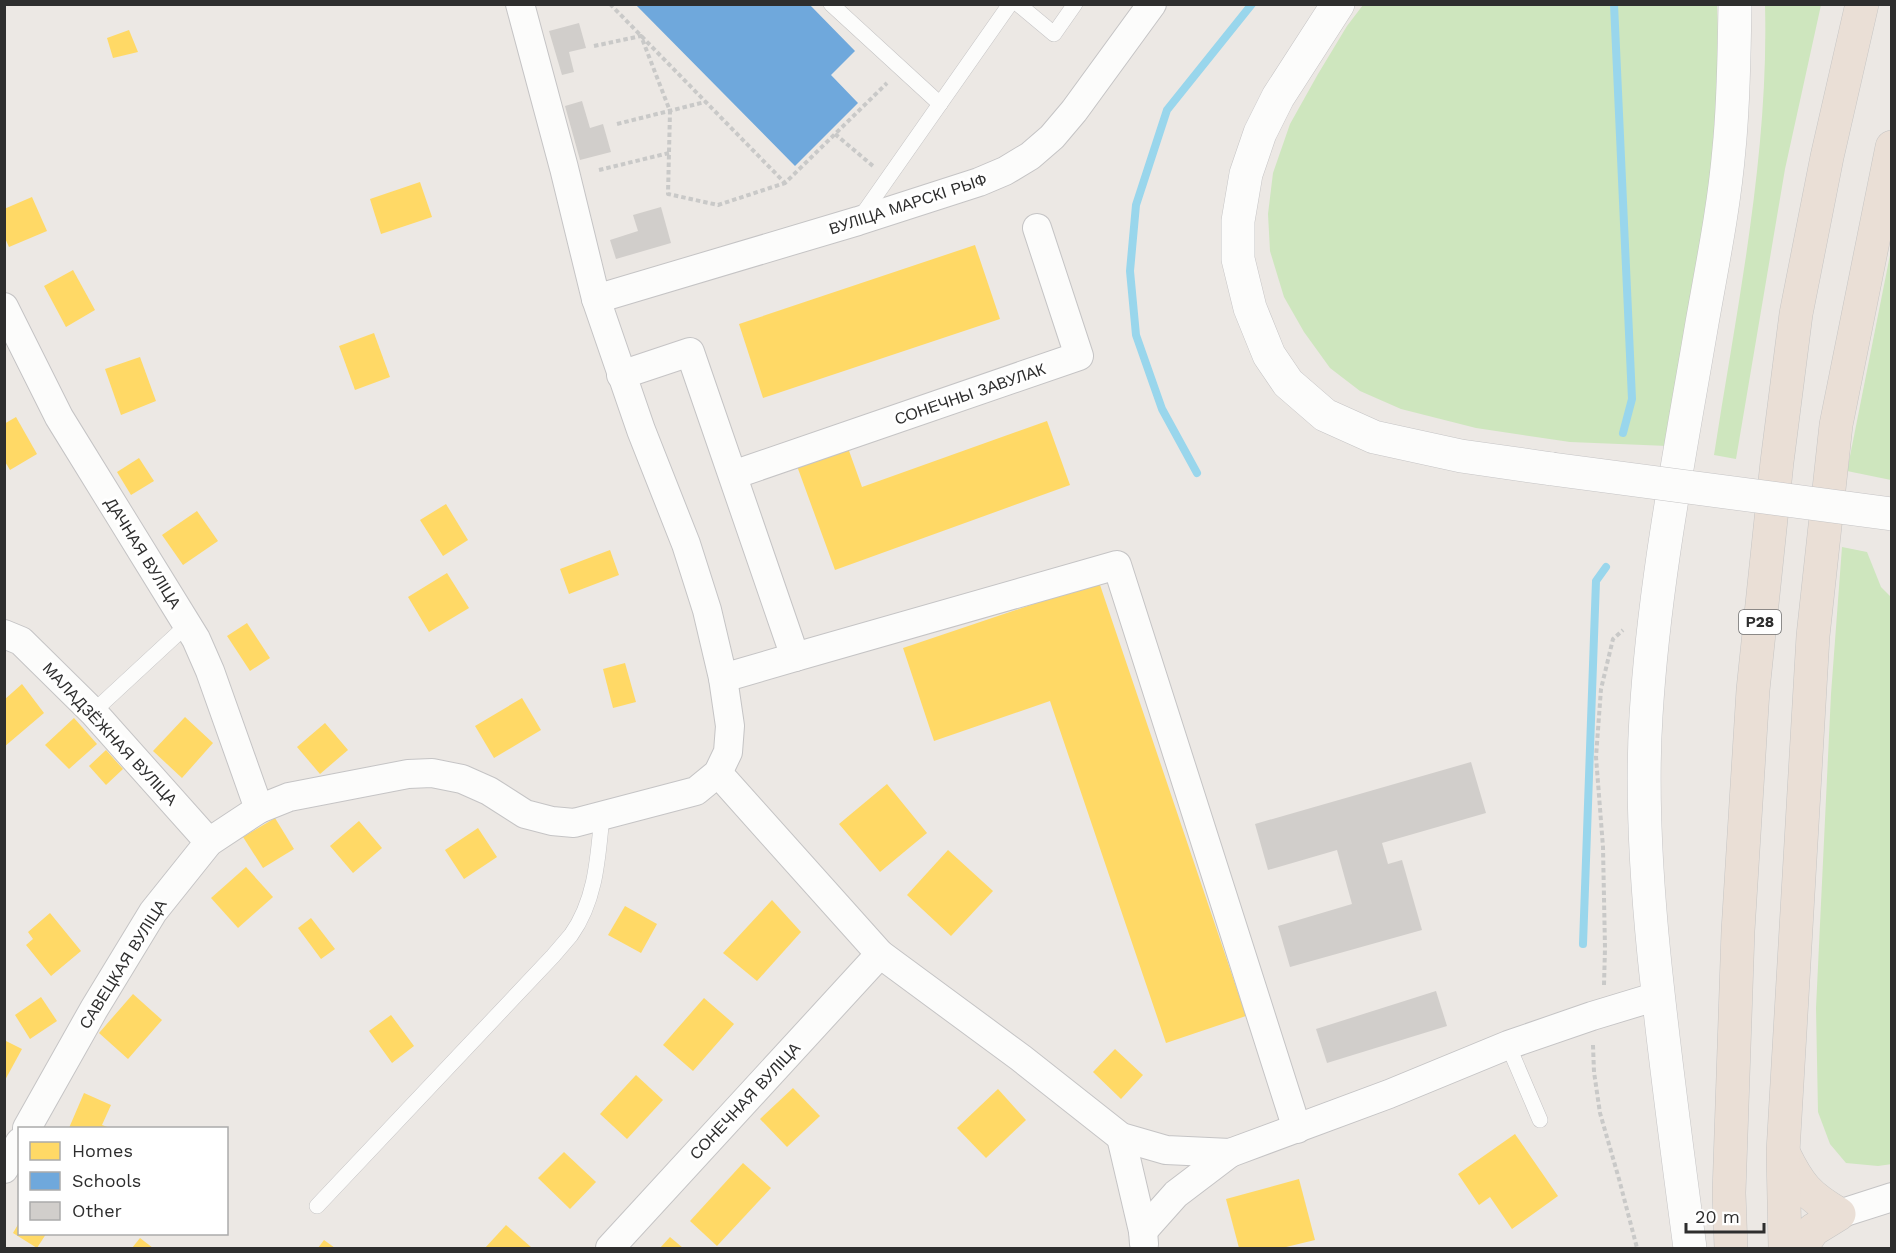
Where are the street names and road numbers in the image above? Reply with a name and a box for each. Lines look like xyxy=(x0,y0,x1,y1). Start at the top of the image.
street label: ВУЛІЦА МАРСКІ РЫФ xyxy=(827,169,989,239)
street label: СОНЕЧНЫ ЗАВУЛАК xyxy=(892,359,1049,429)
street label: ДАЧНАЯ ВУЛІЦА xyxy=(101,494,185,612)
road number: Р28 xyxy=(1739,610,1781,634)
street label: МАЛАДЗЁЖНАЯ ВУЛІЦА xyxy=(39,659,181,810)
street label: САВЕЦКАЯ ВУЛІЦА xyxy=(75,895,171,1032)
street label: СОНЕЧНАЯ ВУЛІЦА xyxy=(686,1038,804,1163)

